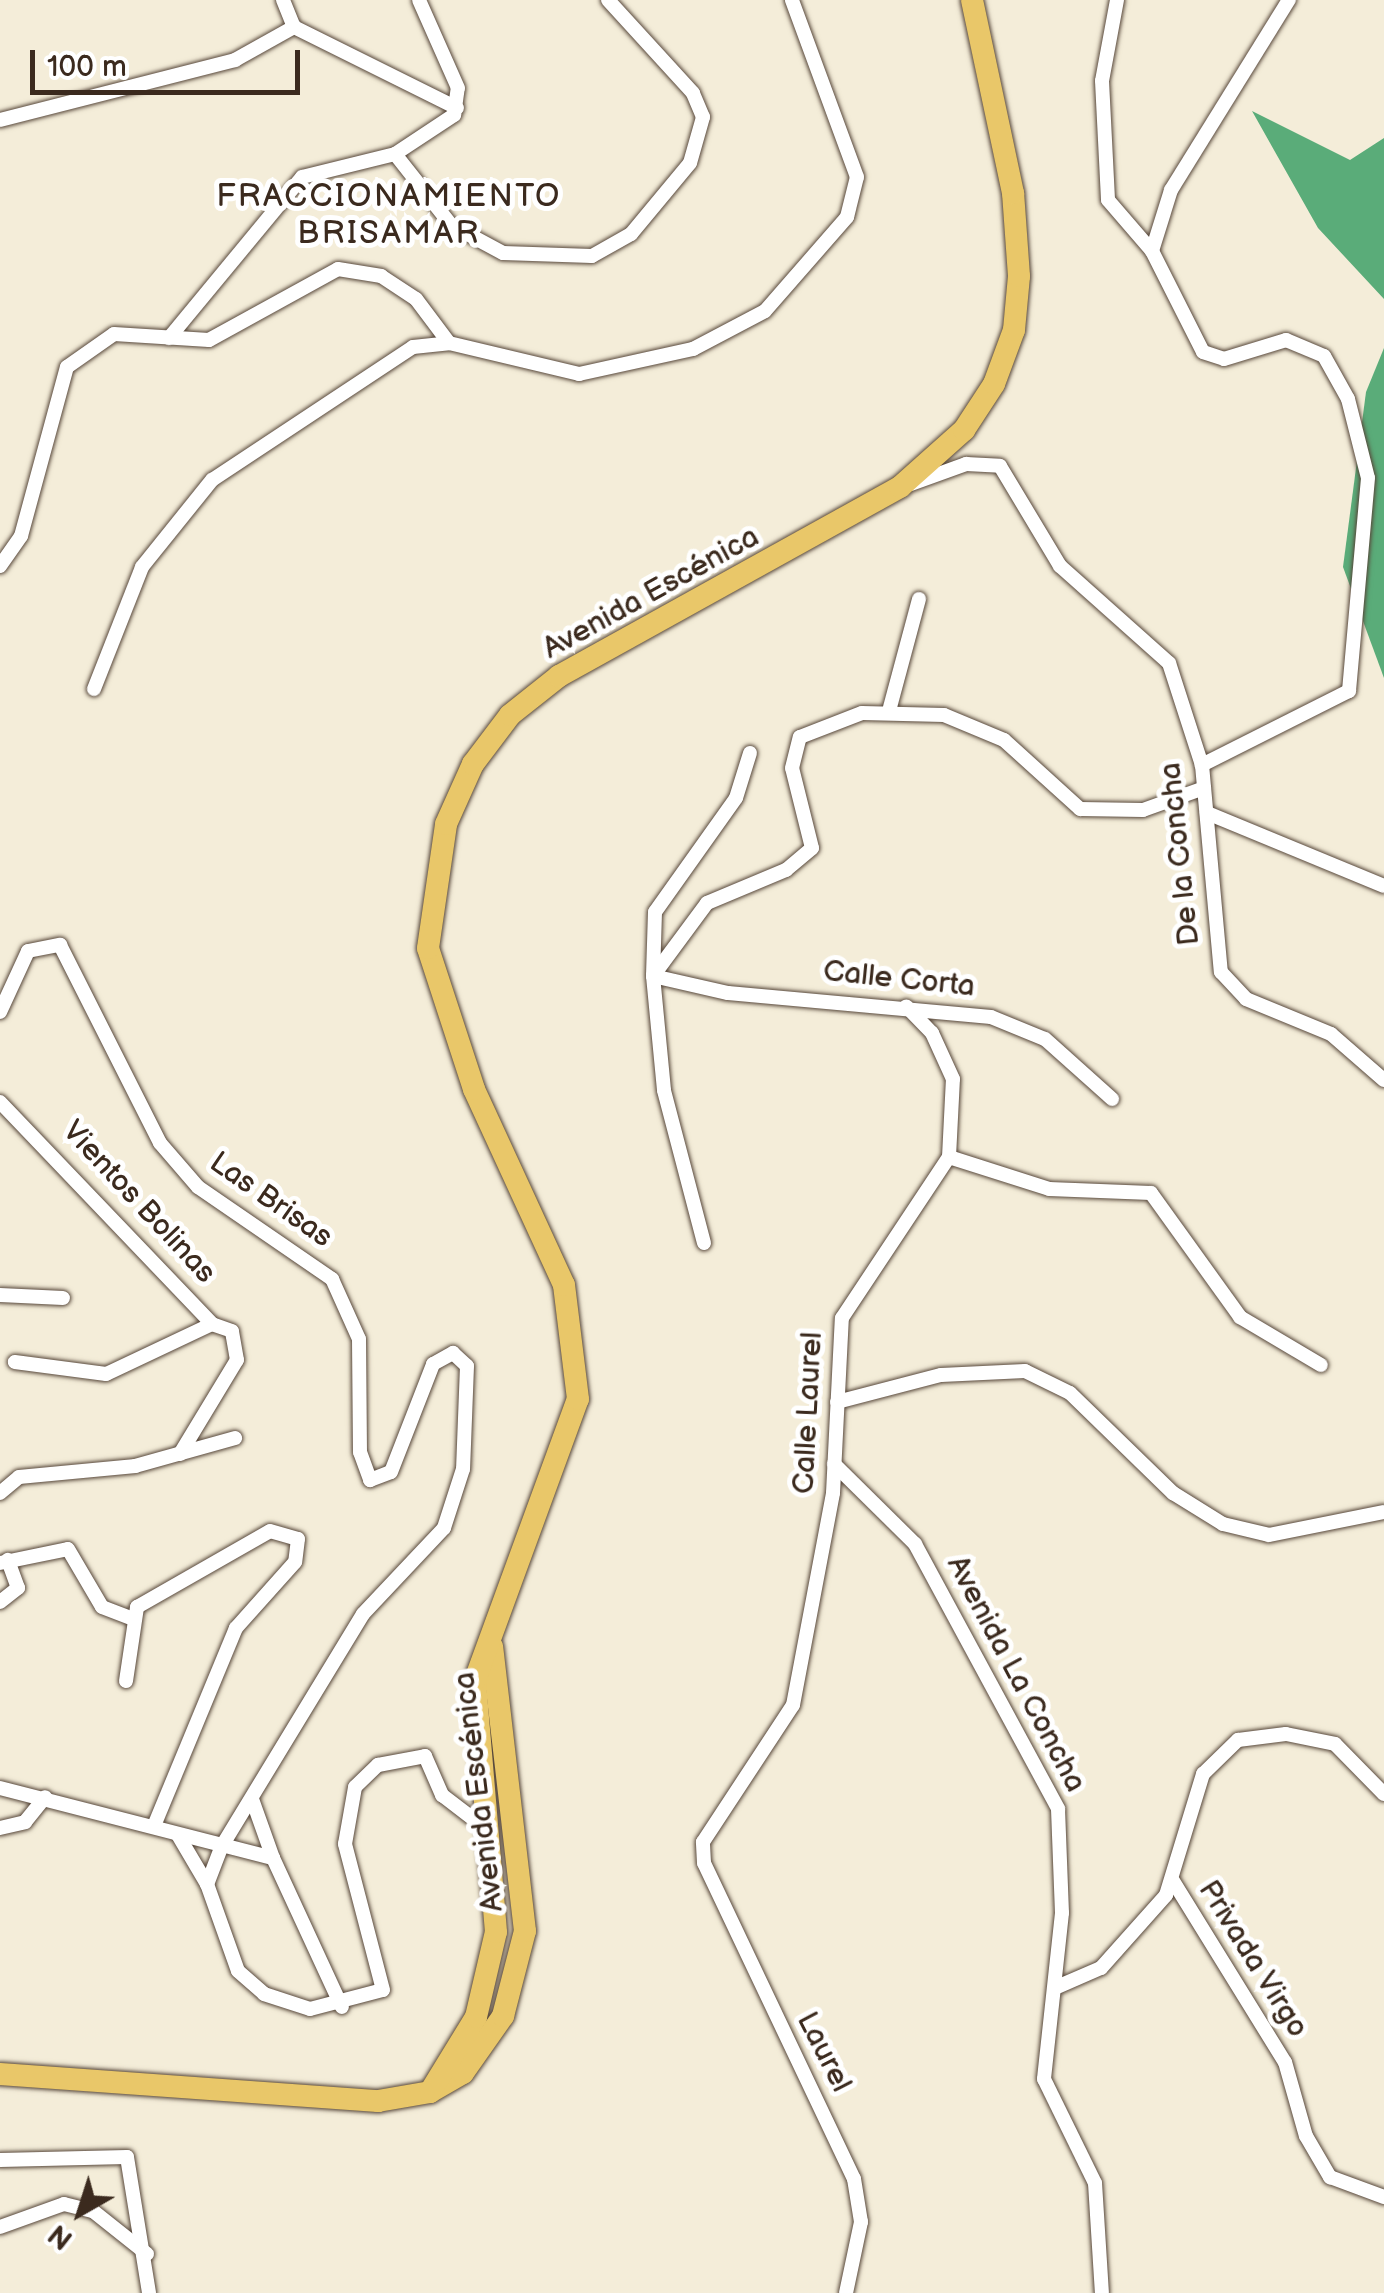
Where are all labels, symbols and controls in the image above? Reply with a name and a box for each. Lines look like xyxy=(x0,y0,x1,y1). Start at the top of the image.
scale bar xyxy=(35,30,305,92)
text: 100 m xyxy=(47,49,127,85)
district label: FRACCIONAMIENTO BRISAMAR xyxy=(216,179,562,254)
street label: Avenida Escénica xyxy=(537,519,765,667)
street label: De la Concha xyxy=(1152,761,1208,947)
street label: Calle Corta xyxy=(821,953,977,1005)
street label: Vientos Bolinas xyxy=(55,1113,223,1291)
street label: Las Brisas xyxy=(203,1145,339,1255)
street label: Calle Laurel xyxy=(786,1331,830,1495)
street label: Avenida La Concha xyxy=(939,1550,1093,1798)
street label: Avenida Escénica xyxy=(446,1670,512,1914)
street label: Privada Virgo xyxy=(1190,1873,1316,2045)
street label: Laurel xyxy=(789,2006,859,2098)
north arrow xyxy=(30,2163,130,2263)
text: N xyxy=(42,2217,79,2256)

